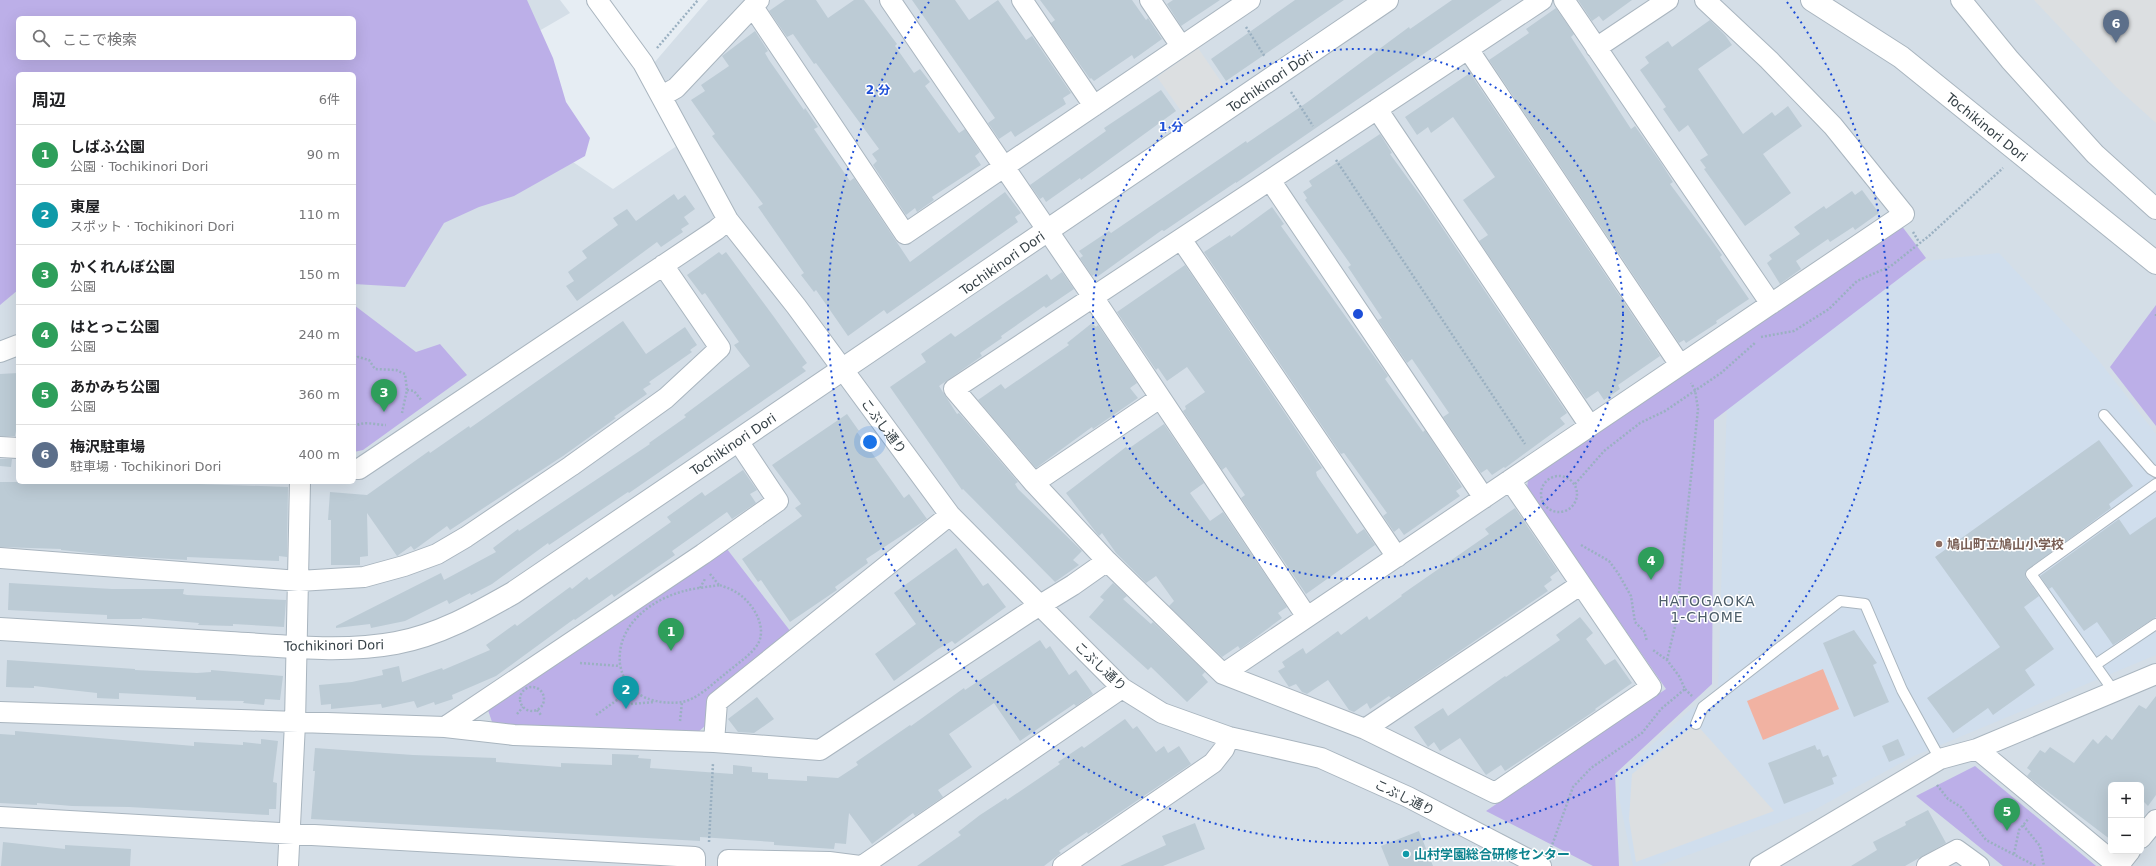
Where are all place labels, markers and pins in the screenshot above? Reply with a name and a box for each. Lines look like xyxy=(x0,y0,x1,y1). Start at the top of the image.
pin: 6 xyxy=(2103,10,2129,43)
centre of rings xyxy=(1351,307,1365,321)
pin: 3 xyxy=(371,379,397,412)
place label: 鳩山町立鳩山小学校 xyxy=(1947,537,2064,552)
marker: 鳩山町立鳩山小学校 xyxy=(1934,539,1944,549)
pin: 4 xyxy=(1638,547,1664,580)
pin: 1 xyxy=(658,618,684,651)
pin: 2 xyxy=(613,676,639,709)
pin: 5 xyxy=(1994,798,2020,831)
place label: 山村学園総合研修センター xyxy=(1414,847,1570,862)
marker: 山村学園総合研修センター xyxy=(1401,849,1411,859)

